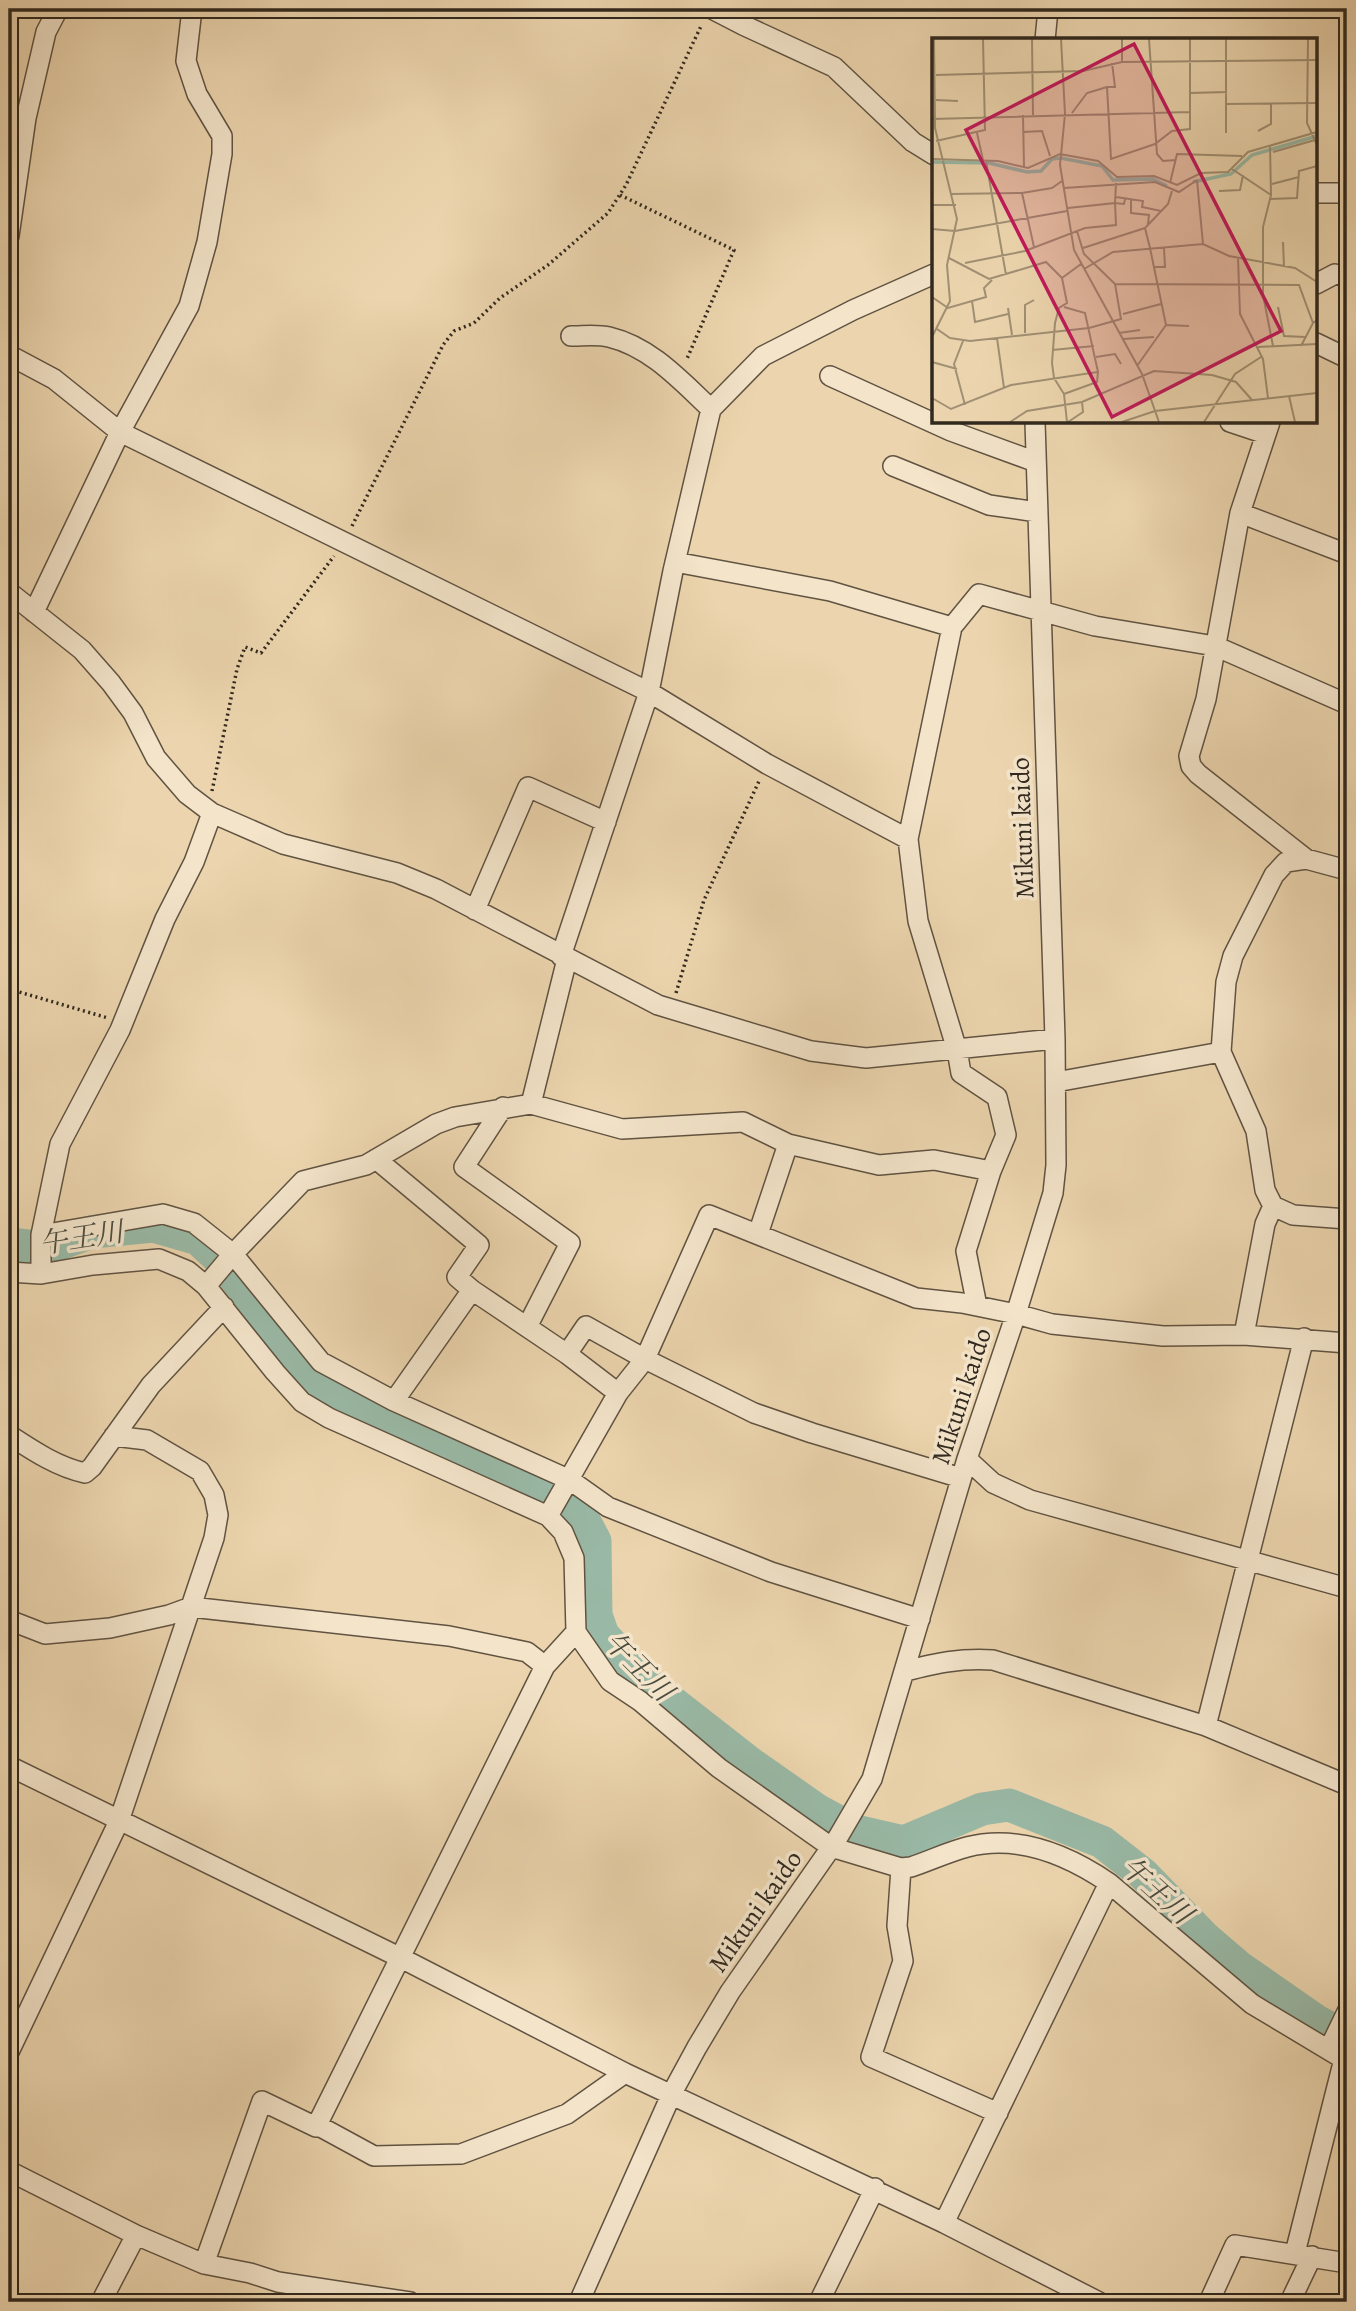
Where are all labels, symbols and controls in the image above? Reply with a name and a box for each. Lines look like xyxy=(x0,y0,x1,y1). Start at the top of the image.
inset map xyxy=(932,38,1318,424)
street label: Mikuni kaido xyxy=(1003,757,1042,899)
water label: 午王川 xyxy=(37,1212,129,1263)
street label: Mikuni kaido xyxy=(923,1323,1000,1469)
water label: 午王川 xyxy=(595,1624,684,1712)
street label: Mikuni kaido xyxy=(700,1843,810,1979)
water label: 午王川 xyxy=(1112,1849,1202,1935)

